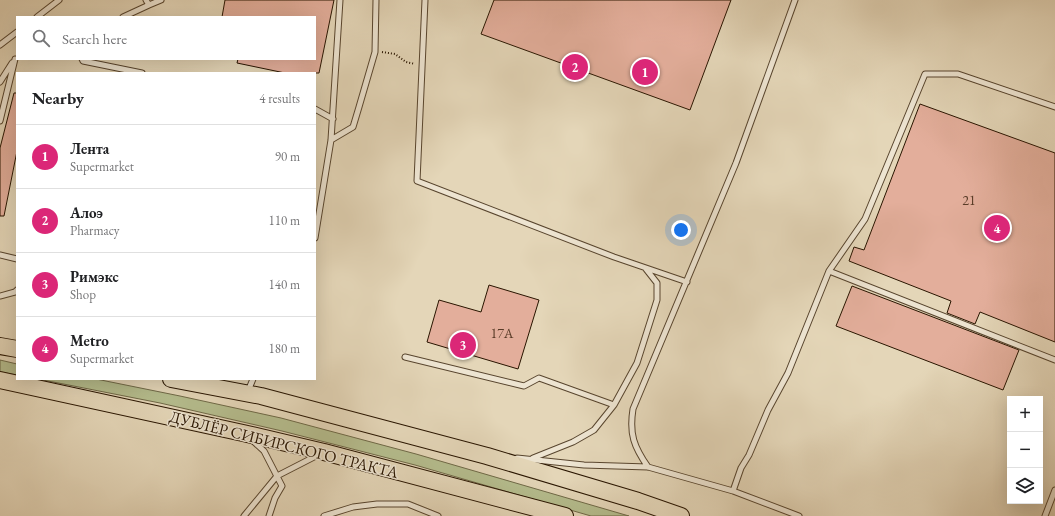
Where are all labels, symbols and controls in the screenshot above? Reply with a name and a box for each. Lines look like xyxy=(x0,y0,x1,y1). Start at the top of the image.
search box xyxy=(16,16,316,60)
icon: search xyxy=(30,27,52,49)
text: Search here xyxy=(62,29,127,48)
pin: 2 xyxy=(562,52,588,82)
pin: 1 xyxy=(632,57,658,87)
text: Nearby xyxy=(32,87,84,109)
text: 4 results xyxy=(259,90,300,107)
text: Лента xyxy=(70,139,109,158)
text: 1 xyxy=(42,148,48,165)
text: 90 m xyxy=(275,148,300,165)
text: Supermarket xyxy=(70,158,134,175)
house number: 21 xyxy=(962,191,976,209)
text: Алоэ xyxy=(70,203,103,222)
text: 2 xyxy=(42,212,48,229)
text: 110 m xyxy=(269,212,300,229)
pin: 4 xyxy=(984,213,1010,243)
your location xyxy=(671,220,691,240)
text: Pharmacy xyxy=(70,222,119,239)
text: Римэкс xyxy=(70,267,119,286)
text: 3 xyxy=(42,276,48,293)
text: 140 m xyxy=(269,276,300,293)
text: Shop xyxy=(70,286,96,303)
house number: 17А xyxy=(490,324,514,342)
pin: 3 xyxy=(450,330,476,360)
text: Metro xyxy=(70,331,109,350)
text: 4 xyxy=(42,340,48,357)
text: 180 m xyxy=(269,340,300,357)
text: Supermarket xyxy=(70,350,134,367)
map controls xyxy=(1007,396,1043,504)
button: + xyxy=(1007,396,1043,432)
street label: ДУБЛЁР СИБИРСКОГО ТРАКТА xyxy=(167,406,401,483)
button: − xyxy=(1007,432,1043,468)
button: layers xyxy=(1007,468,1043,504)

